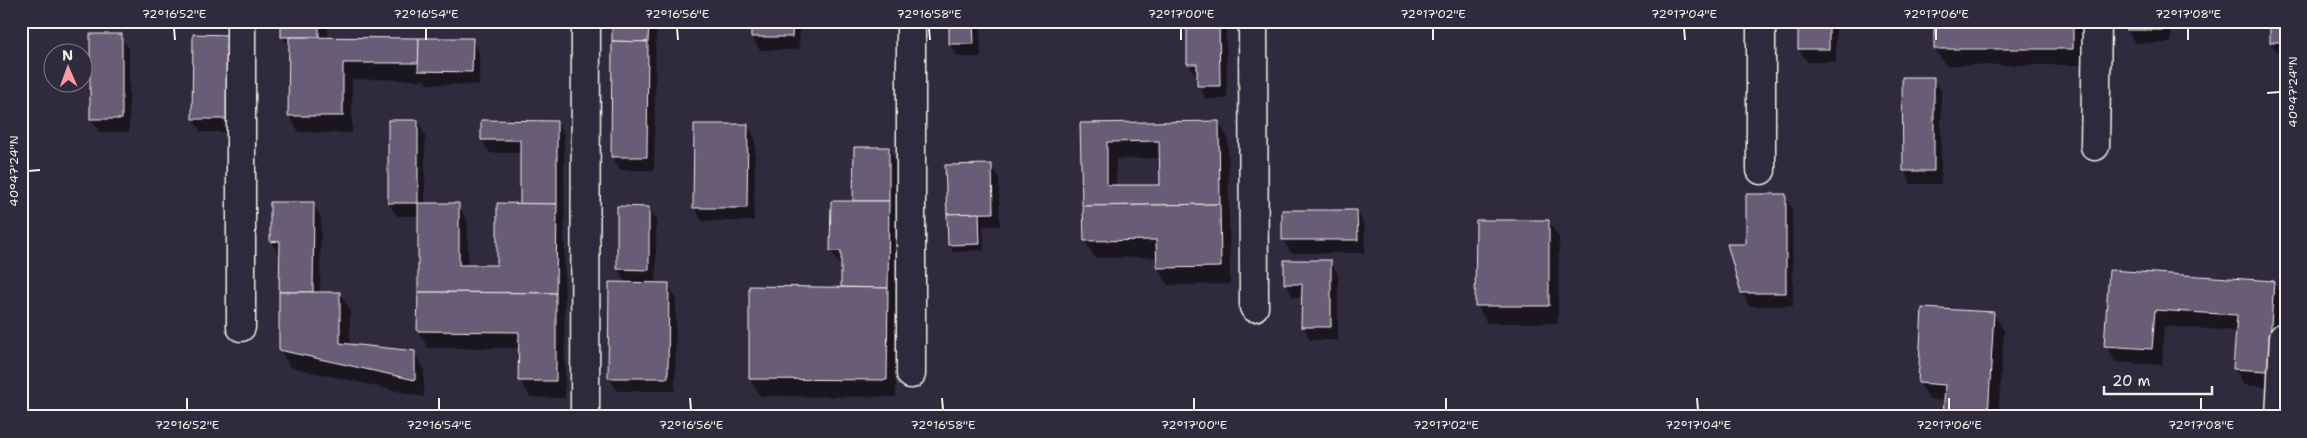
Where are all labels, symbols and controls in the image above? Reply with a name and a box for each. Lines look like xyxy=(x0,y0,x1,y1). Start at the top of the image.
text: 72°16'52"E xyxy=(142,6,206,22)
text: 72°16'54"E xyxy=(394,6,458,22)
text: 72°16'56"E xyxy=(645,6,709,22)
text: 72°16'58"E xyxy=(897,6,961,22)
text: 72°17'00"E xyxy=(1148,6,1214,22)
text: 72°17'02"E xyxy=(1400,6,1466,22)
text: 72°17'04"E xyxy=(1651,6,1717,22)
text: 72°17'06"E xyxy=(1903,6,1969,22)
text: 72°17'08"E xyxy=(2155,6,2221,22)
north arrow xyxy=(42,42,92,92)
text: N xyxy=(62,46,73,64)
text: 40°47'24"N xyxy=(2285,56,2301,128)
text: 40°47'24"N xyxy=(6,135,22,207)
scale bar xyxy=(2104,363,2212,395)
text: 20 m xyxy=(2112,371,2151,391)
text: 72°16'52"E xyxy=(155,417,219,433)
text: 72°16'54"E xyxy=(407,417,471,433)
text: 72°16'56"E xyxy=(659,417,723,433)
text: 72°16'58"E xyxy=(911,417,975,433)
text: 72°17'00"E xyxy=(1161,417,1227,433)
text: 72°17'02"E xyxy=(1413,417,1479,433)
text: 72°17'04"E xyxy=(1665,417,1731,433)
text: 72°17'06"E xyxy=(1916,417,1982,433)
text: 72°17'08"E xyxy=(2168,417,2234,433)

